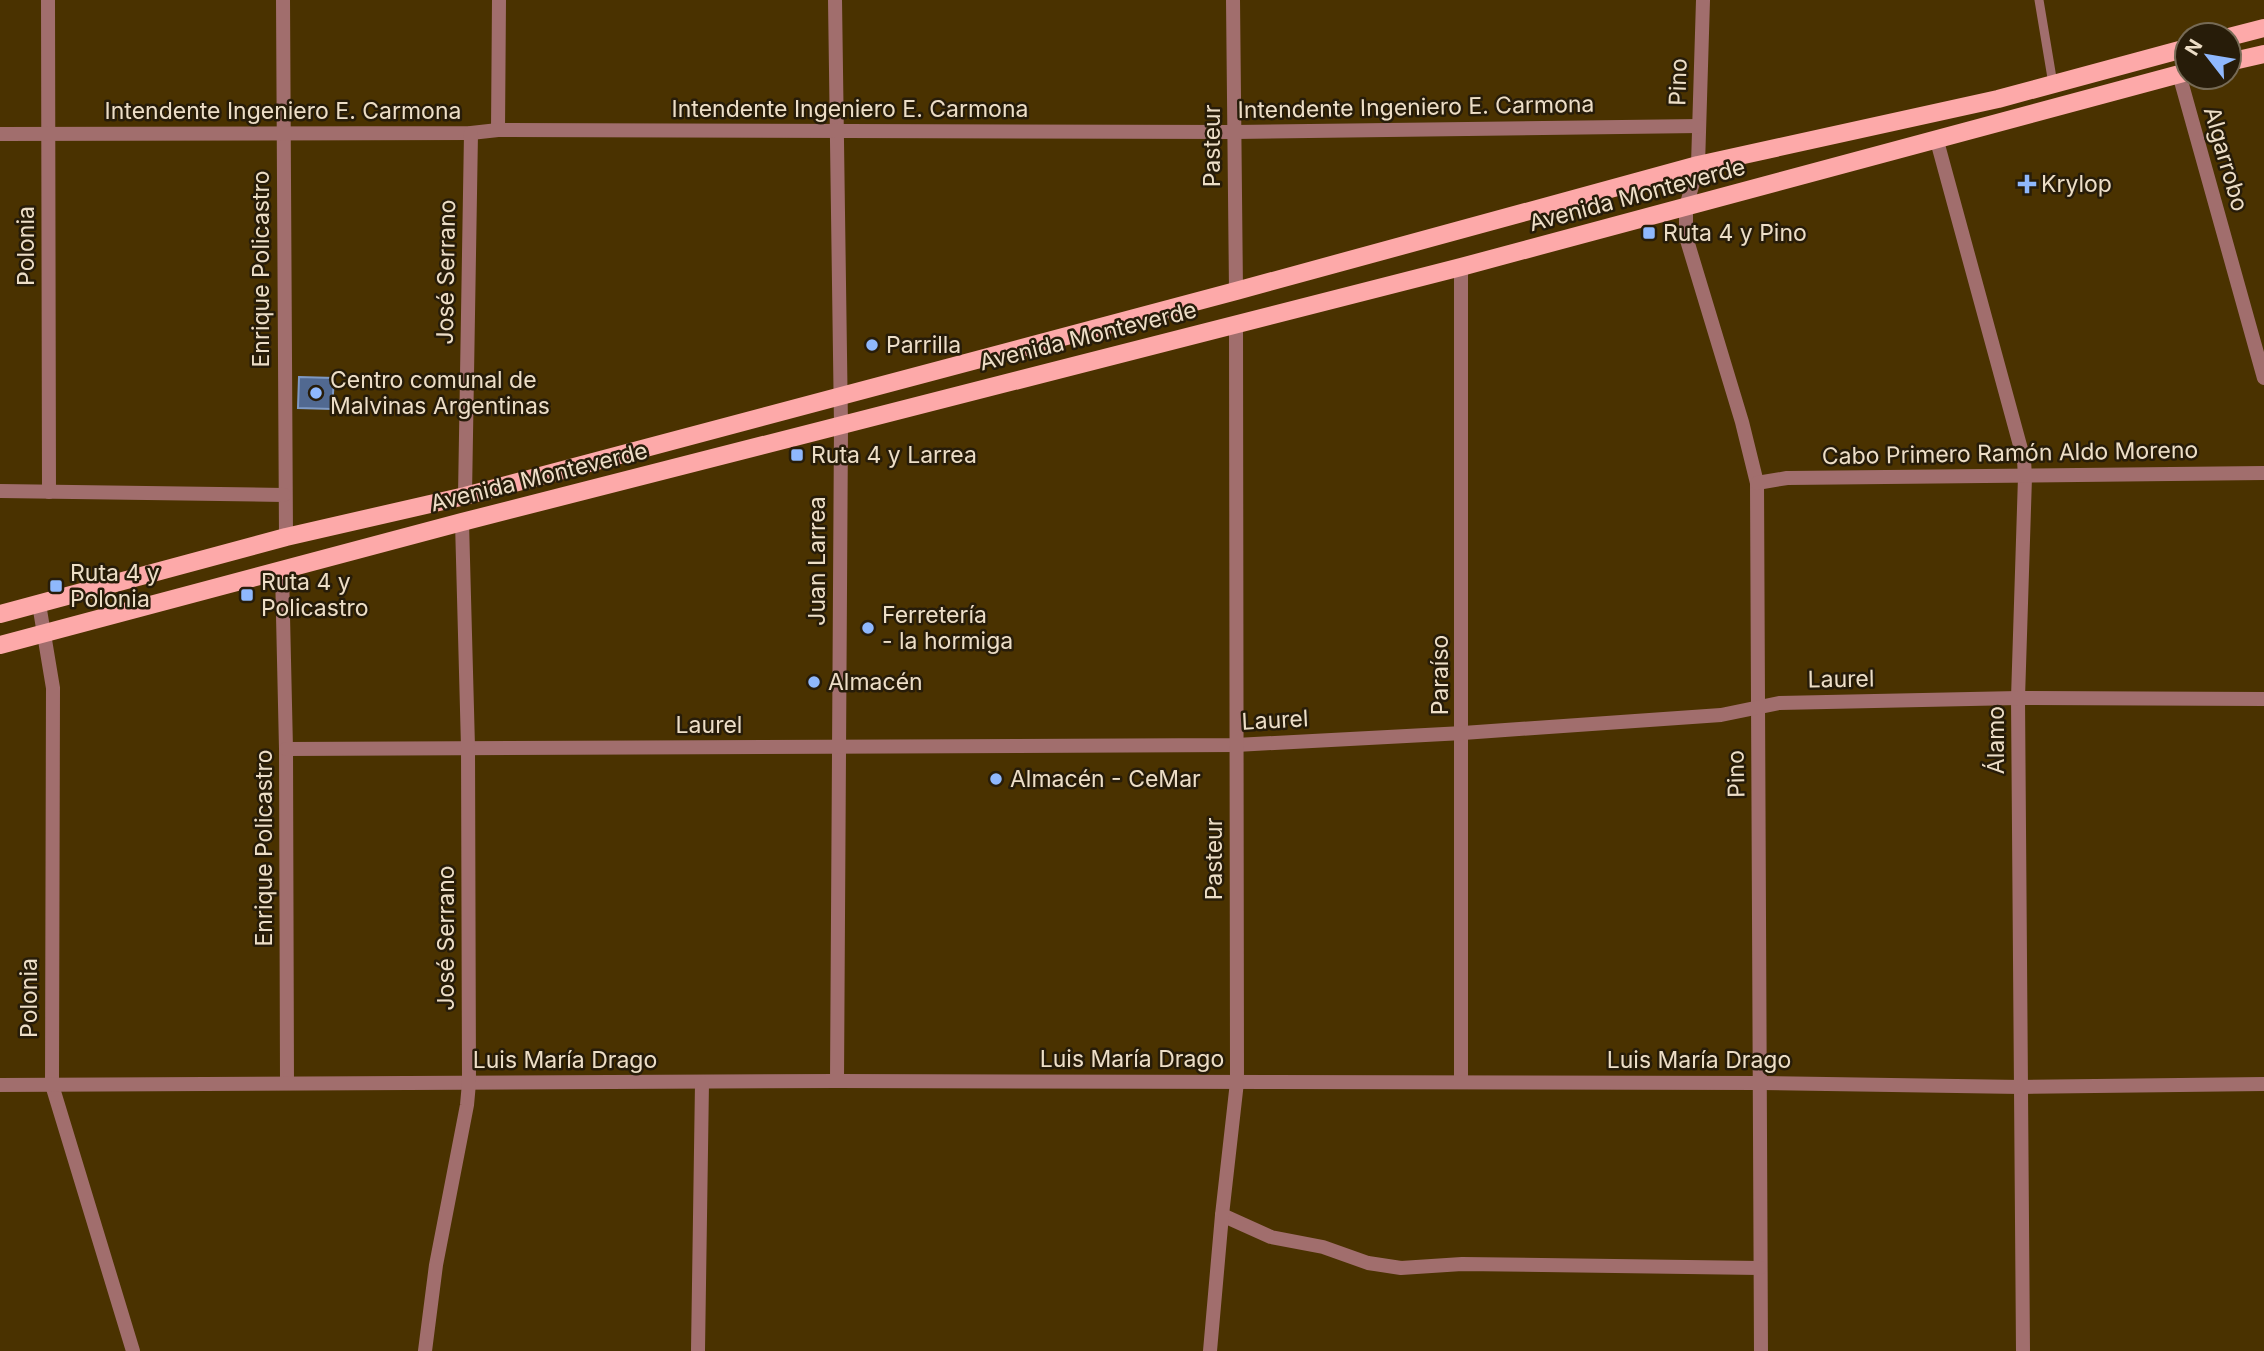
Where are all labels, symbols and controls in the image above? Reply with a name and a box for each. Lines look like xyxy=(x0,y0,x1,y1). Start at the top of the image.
north arrow xyxy=(2173,21,2243,91)
text: N xyxy=(2180,35,2207,60)
street label: Pino xyxy=(1663,58,1693,106)
street label: Intendente Ingeniero E. Carmona xyxy=(1237,90,1595,124)
street label: Intendente Ingeniero E. Carmona xyxy=(672,95,1028,123)
street label: Intendente Ingeniero E. Carmona xyxy=(105,97,461,125)
street label: Pasteur xyxy=(1198,104,1226,187)
street label: Algarrobo xyxy=(2198,104,2254,214)
street label: Avenida Monteverde xyxy=(1526,153,1748,237)
street label: Enrique Policastro xyxy=(247,170,275,368)
place label: Krylop xyxy=(2041,170,2112,198)
marker: Krylop xyxy=(2019,176,2035,192)
street label: José Serrano xyxy=(431,199,461,345)
street label: Polonia xyxy=(12,206,40,286)
place label: Ruta 4 y Pino xyxy=(1663,219,1807,247)
marker: Ruta 4 y Pino xyxy=(1641,225,1657,241)
street label: Avenida Monteverde xyxy=(976,295,1200,377)
place label: Parrilla xyxy=(886,331,961,359)
marker: Parrilla xyxy=(864,337,880,353)
place label: Centro comunal de Malvinas Argentinas xyxy=(330,366,550,420)
marker: Centro comunal de Malvinas Argentinas xyxy=(308,385,324,401)
street label: Avenida Monteverde xyxy=(427,436,651,518)
street label: Cabo Primero Ramón Aldo Moreno xyxy=(1822,436,2198,470)
place label: Ruta 4 y Larrea xyxy=(811,441,977,469)
marker: Ruta 4 y Larrea xyxy=(789,447,805,463)
street label: Juan Larrea xyxy=(803,496,831,626)
place label: Ruta 4 y Polonia xyxy=(70,559,160,613)
place label: Ruta 4 y Policastro xyxy=(261,568,369,622)
marker: Ruta 4 y Polonia xyxy=(48,578,64,594)
marker: Ruta 4 y Policastro xyxy=(239,587,255,603)
place label: Ferretería - la hormiga xyxy=(882,601,1013,655)
marker: Ferretería - la hormiga xyxy=(860,620,876,636)
street label: Paraíso xyxy=(1426,635,1454,715)
street label: Laurel xyxy=(1807,664,1875,694)
place label: Almacén xyxy=(828,668,923,696)
marker: Almacén xyxy=(806,674,822,690)
street label: Laurel xyxy=(1241,704,1309,736)
street label: Álamo xyxy=(1982,706,2010,774)
street label: Laurel xyxy=(676,711,742,739)
street label: Enrique Policastro xyxy=(250,749,278,947)
street label: Pino xyxy=(1722,750,1750,798)
place label: Almacén - CeMar xyxy=(1010,765,1201,793)
marker: Almacén - CeMar xyxy=(988,771,1004,787)
street label: Pasteur xyxy=(1200,817,1228,900)
street label: José Serrano xyxy=(432,865,460,1011)
street label: Polonia xyxy=(15,958,43,1038)
street label: Luis María Drago xyxy=(1040,1045,1224,1073)
street label: Luis María Drago xyxy=(473,1046,657,1074)
street label: Luis María Drago xyxy=(1607,1046,1791,1074)

